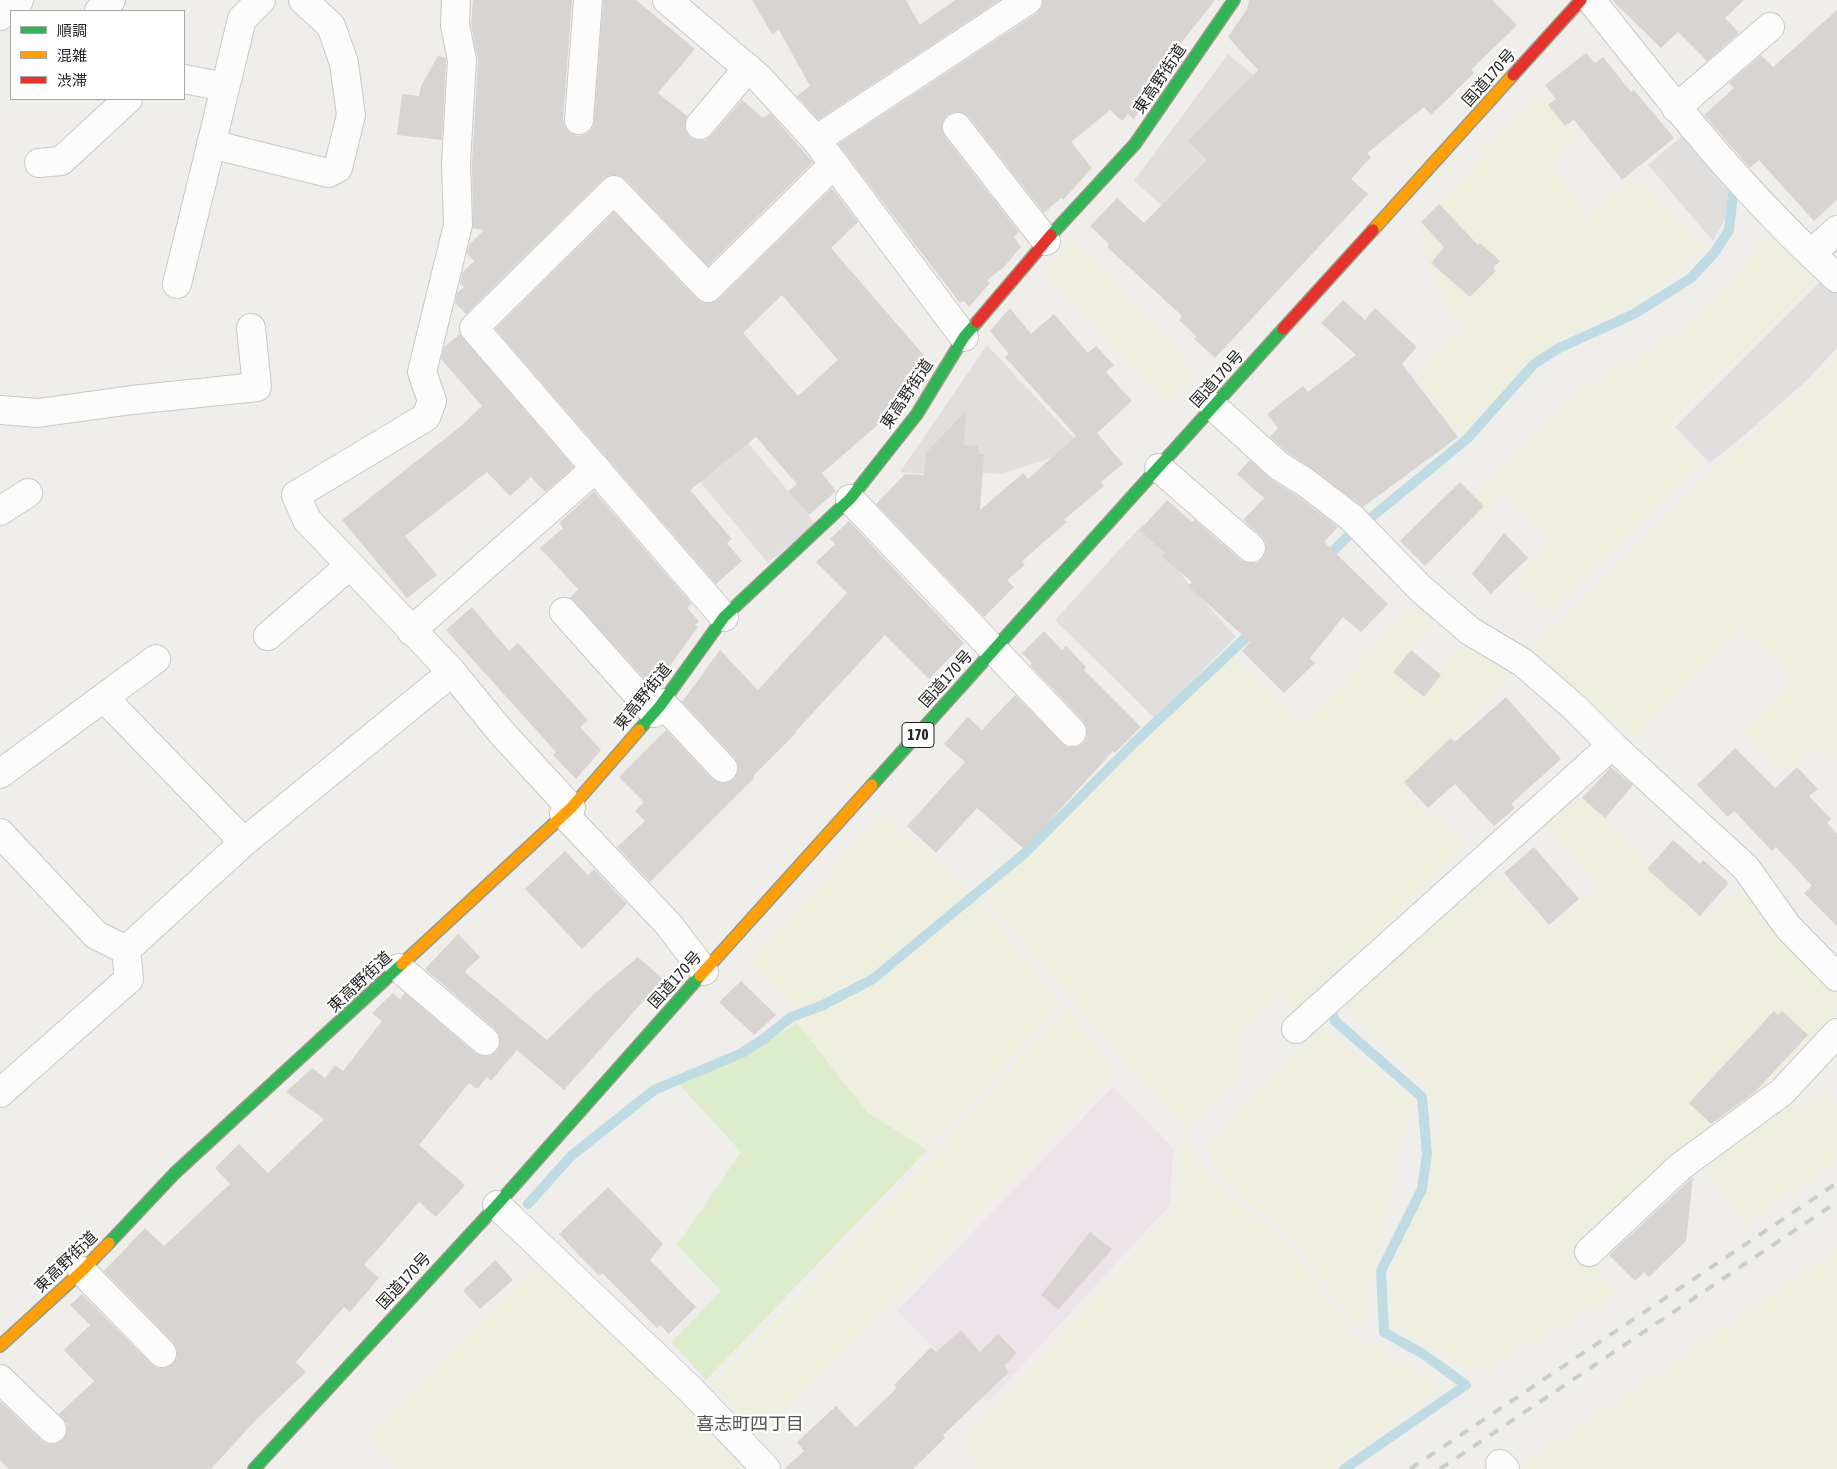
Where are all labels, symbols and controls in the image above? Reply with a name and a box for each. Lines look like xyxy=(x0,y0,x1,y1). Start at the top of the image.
legend xyxy=(10,10,185,100)
text: 順調 xyxy=(57,22,87,39)
street label: 東高野街道 xyxy=(1130,40,1190,118)
street label: 国道170号 xyxy=(1458,45,1520,111)
text: 混雑 xyxy=(57,47,87,64)
text: 渋滞 xyxy=(57,72,87,89)
street label: 国道170号 xyxy=(1186,346,1248,412)
street label: 東高野街道 xyxy=(877,355,937,433)
street label: 国道170号 xyxy=(915,646,977,712)
street label: 東高野街道 xyxy=(610,660,676,734)
road number: 170 xyxy=(902,722,934,748)
street label: 国道170号 xyxy=(644,947,706,1013)
street label: 東高野街道 xyxy=(324,948,396,1016)
street label: 東高野街道 xyxy=(31,1227,101,1297)
street label: 国道170号 xyxy=(373,1249,435,1313)
district label: 喜志町四丁目 xyxy=(696,1413,804,1435)

